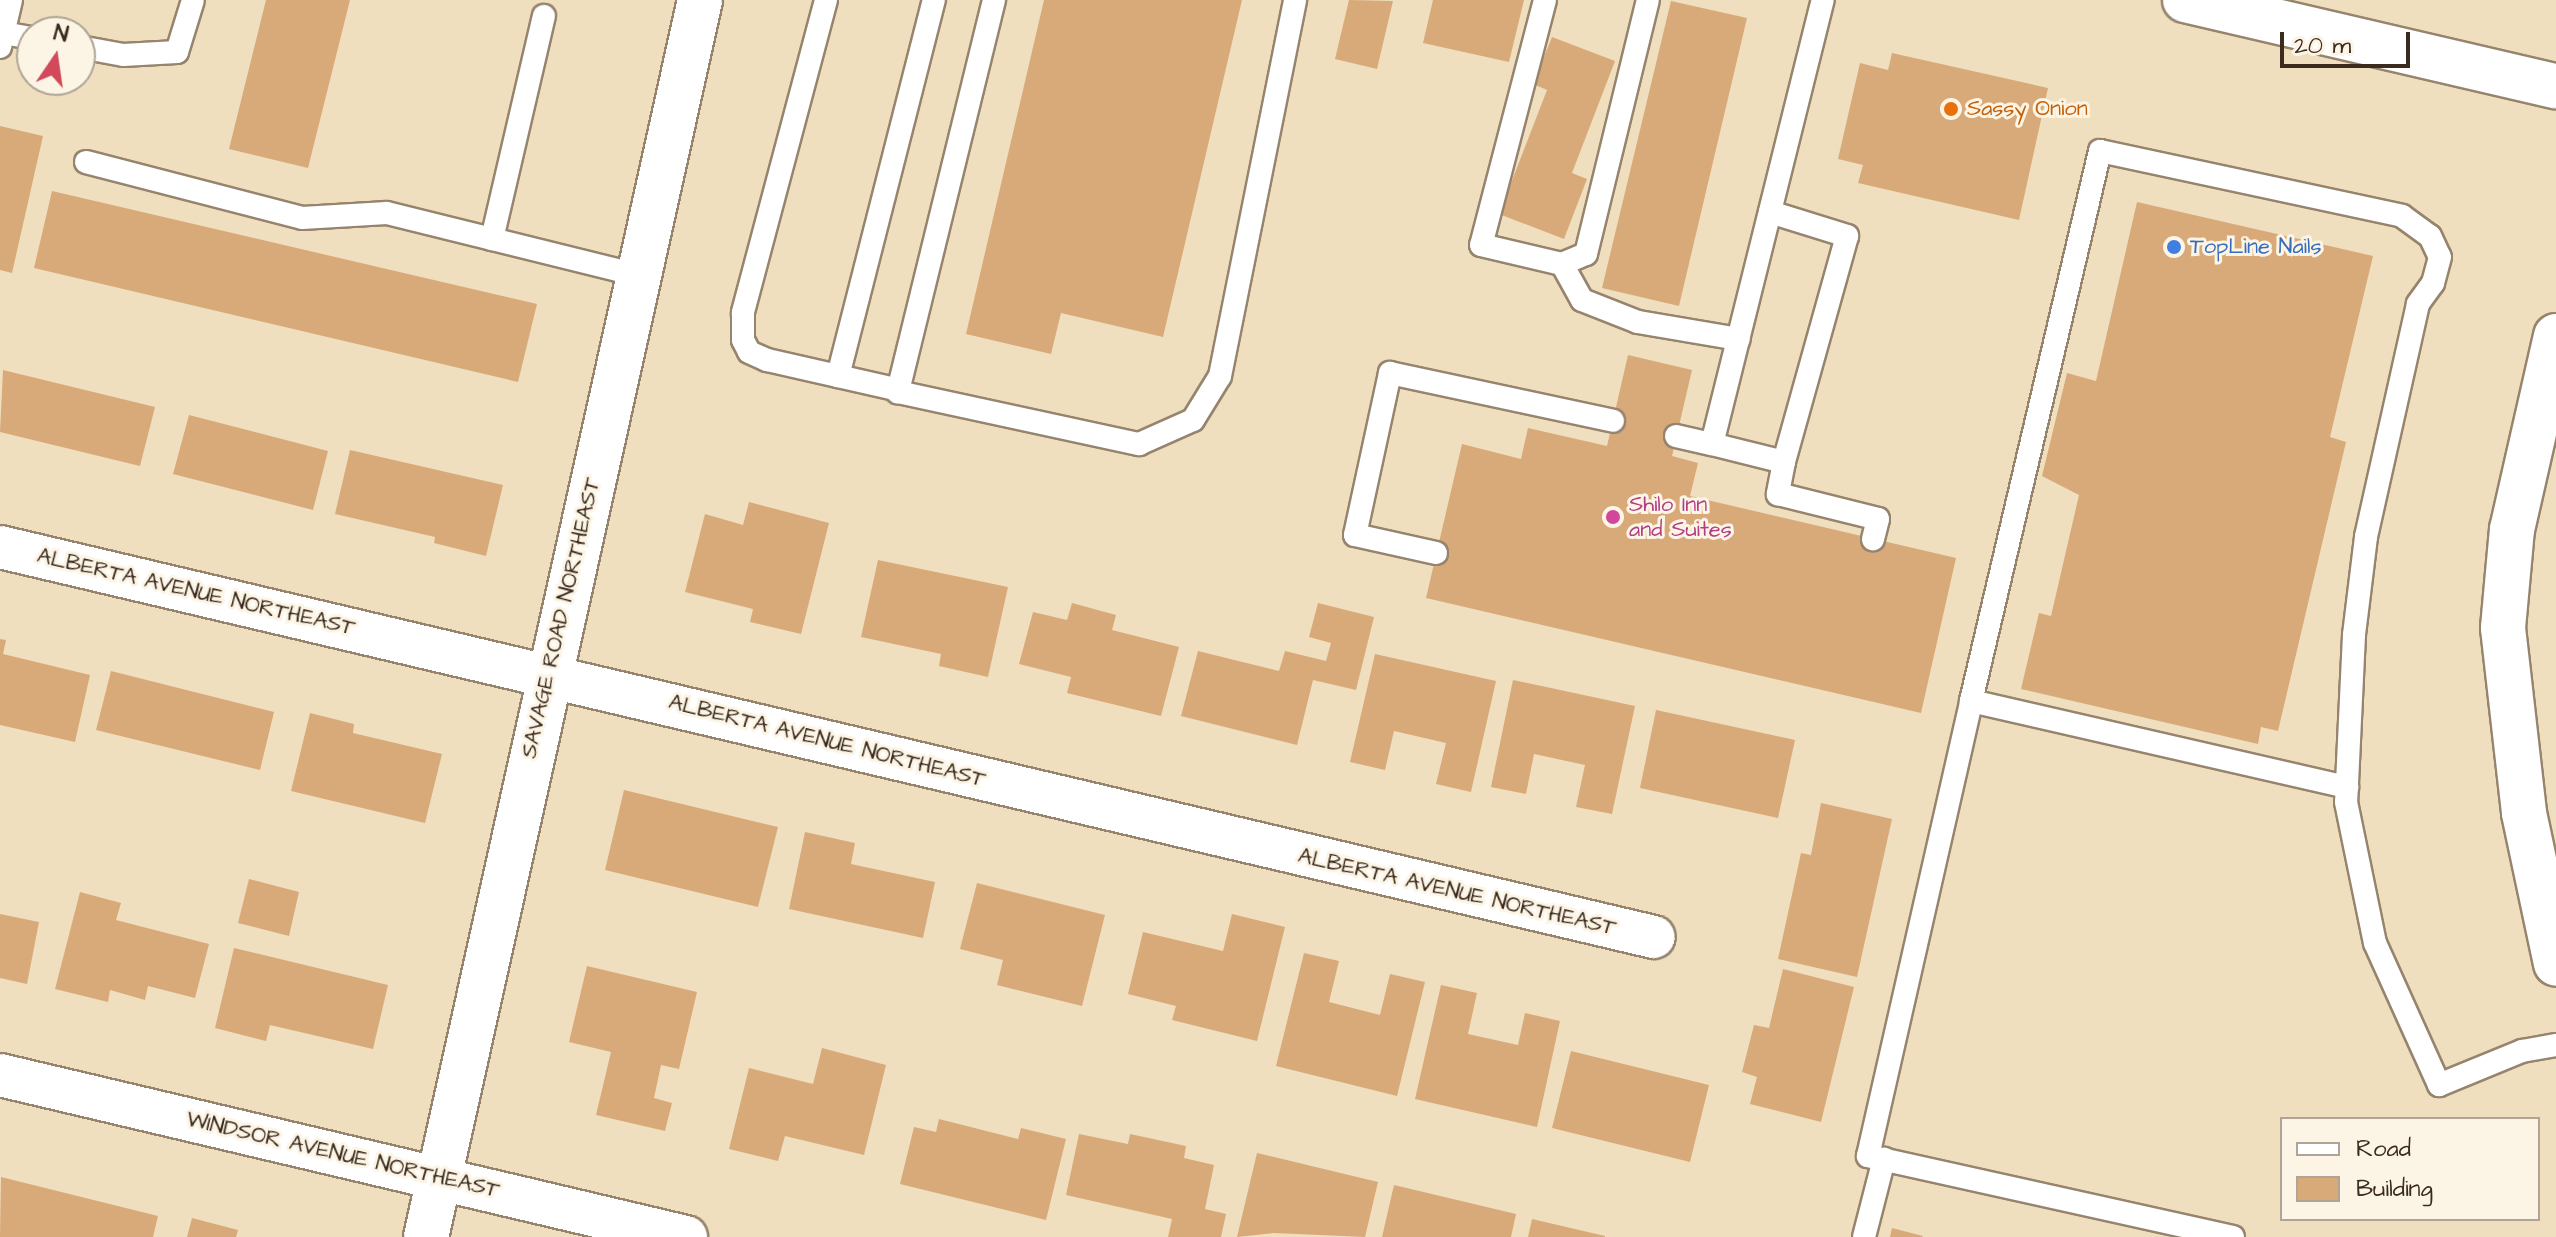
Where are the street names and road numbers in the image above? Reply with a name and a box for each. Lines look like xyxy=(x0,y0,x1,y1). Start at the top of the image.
street label: SAVAGE ROAD NORTHEAST xyxy=(516,475,606,761)
street label: ALBERTA AVENUE NORTHEAST xyxy=(35,543,357,641)
street label: ALBERTA AVENUE NORTHEAST xyxy=(666,689,988,793)
street label: ALBERTA AVENUE NORTHEAST xyxy=(1296,843,1618,941)
street label: WINDSOR AVENUE NORTHEAST xyxy=(184,1106,502,1204)

